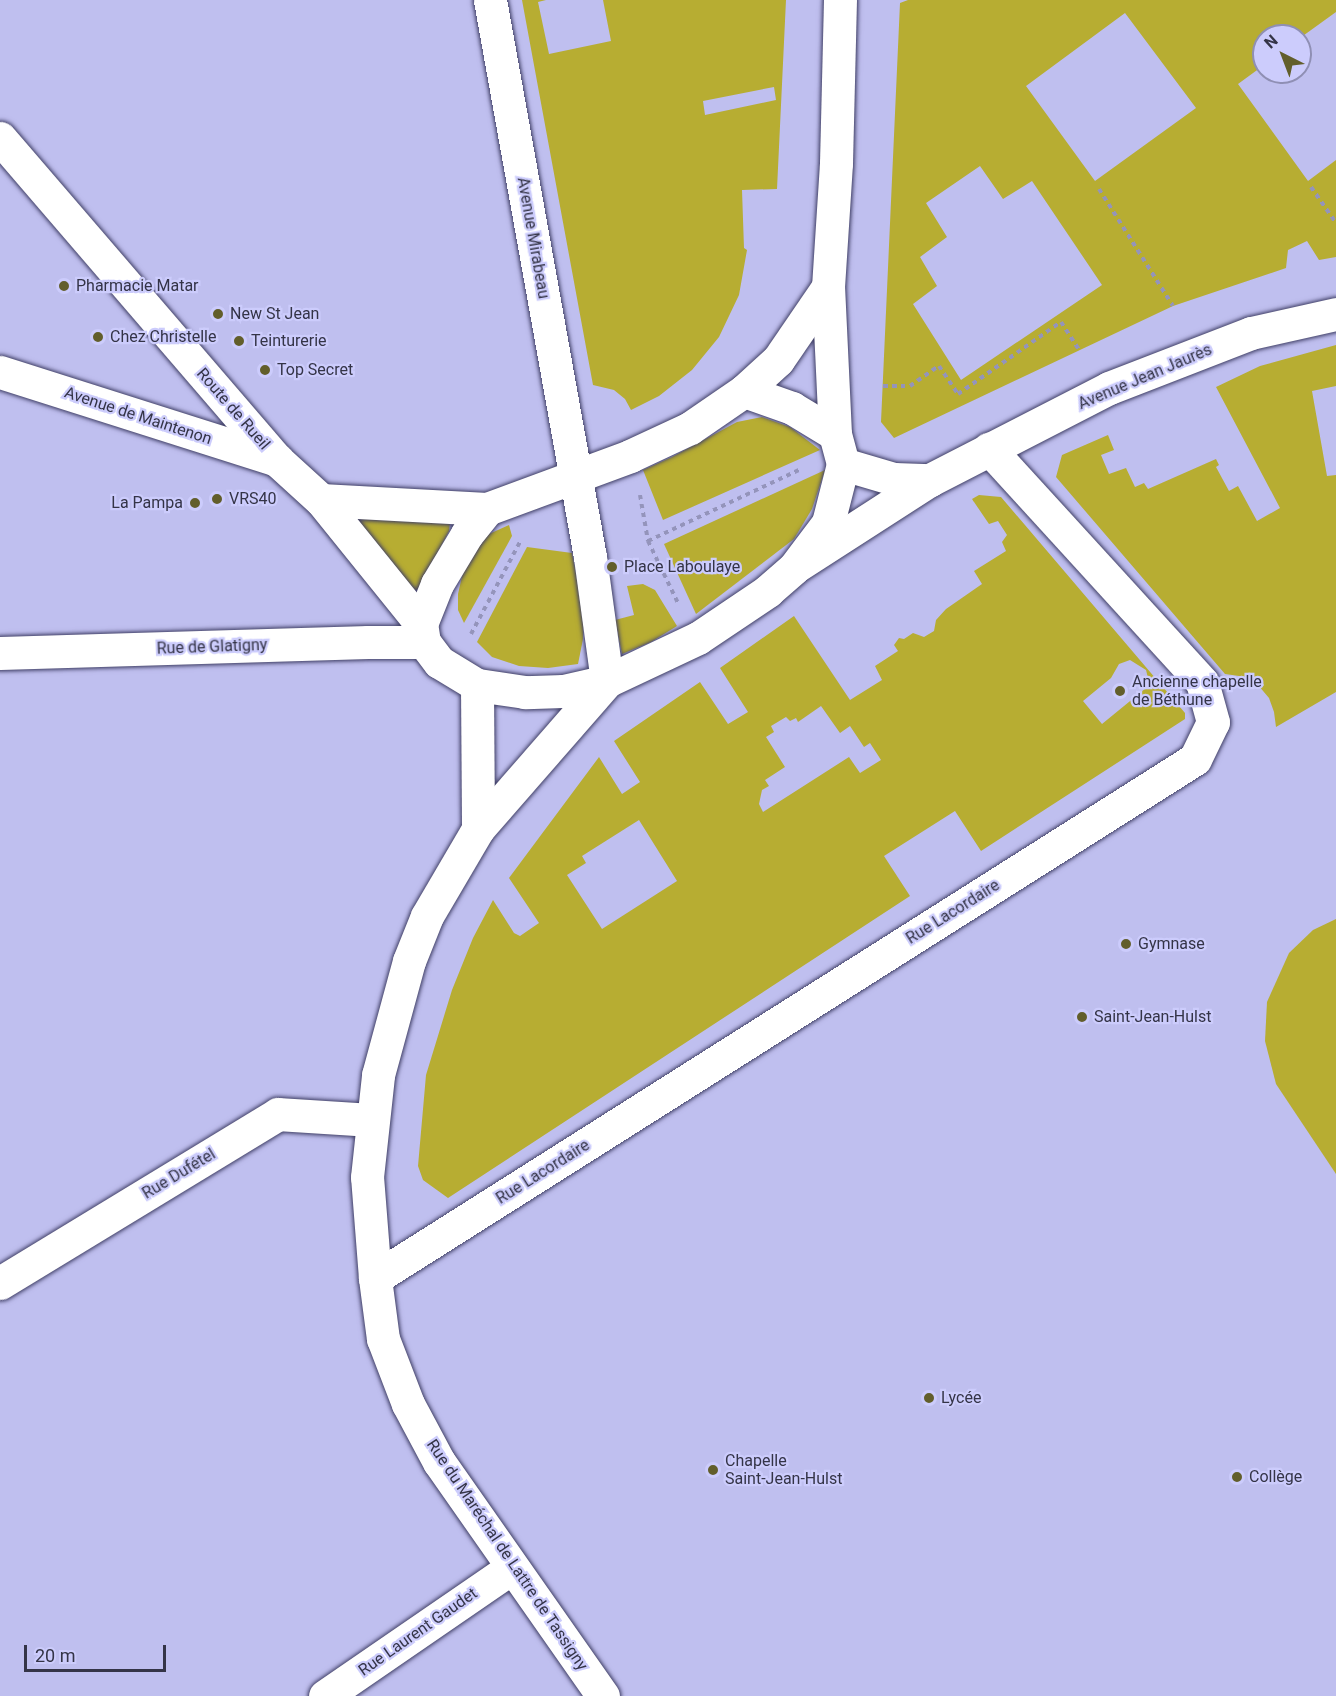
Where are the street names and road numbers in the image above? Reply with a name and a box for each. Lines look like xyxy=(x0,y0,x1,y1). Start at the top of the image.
street label: Avenue Mirabeau xyxy=(513,176,553,300)
street label: Avenue Jean Jaurès xyxy=(1075,340,1215,414)
street label: Route de Rueil xyxy=(192,364,274,454)
street label: Avenue de Maintenon xyxy=(62,383,214,449)
street label: Rue de Glatigny xyxy=(156,635,268,659)
street label: Rue Lacordaire xyxy=(903,876,1003,948)
street label: Rue Lacordaire xyxy=(493,1136,593,1208)
street label: Rue Dufétel xyxy=(139,1145,219,1203)
street label: Rue du Maréchal de Lattre de Tassigny xyxy=(422,1436,592,1674)
street label: Rue Laurent Gaudet xyxy=(355,1584,481,1680)

